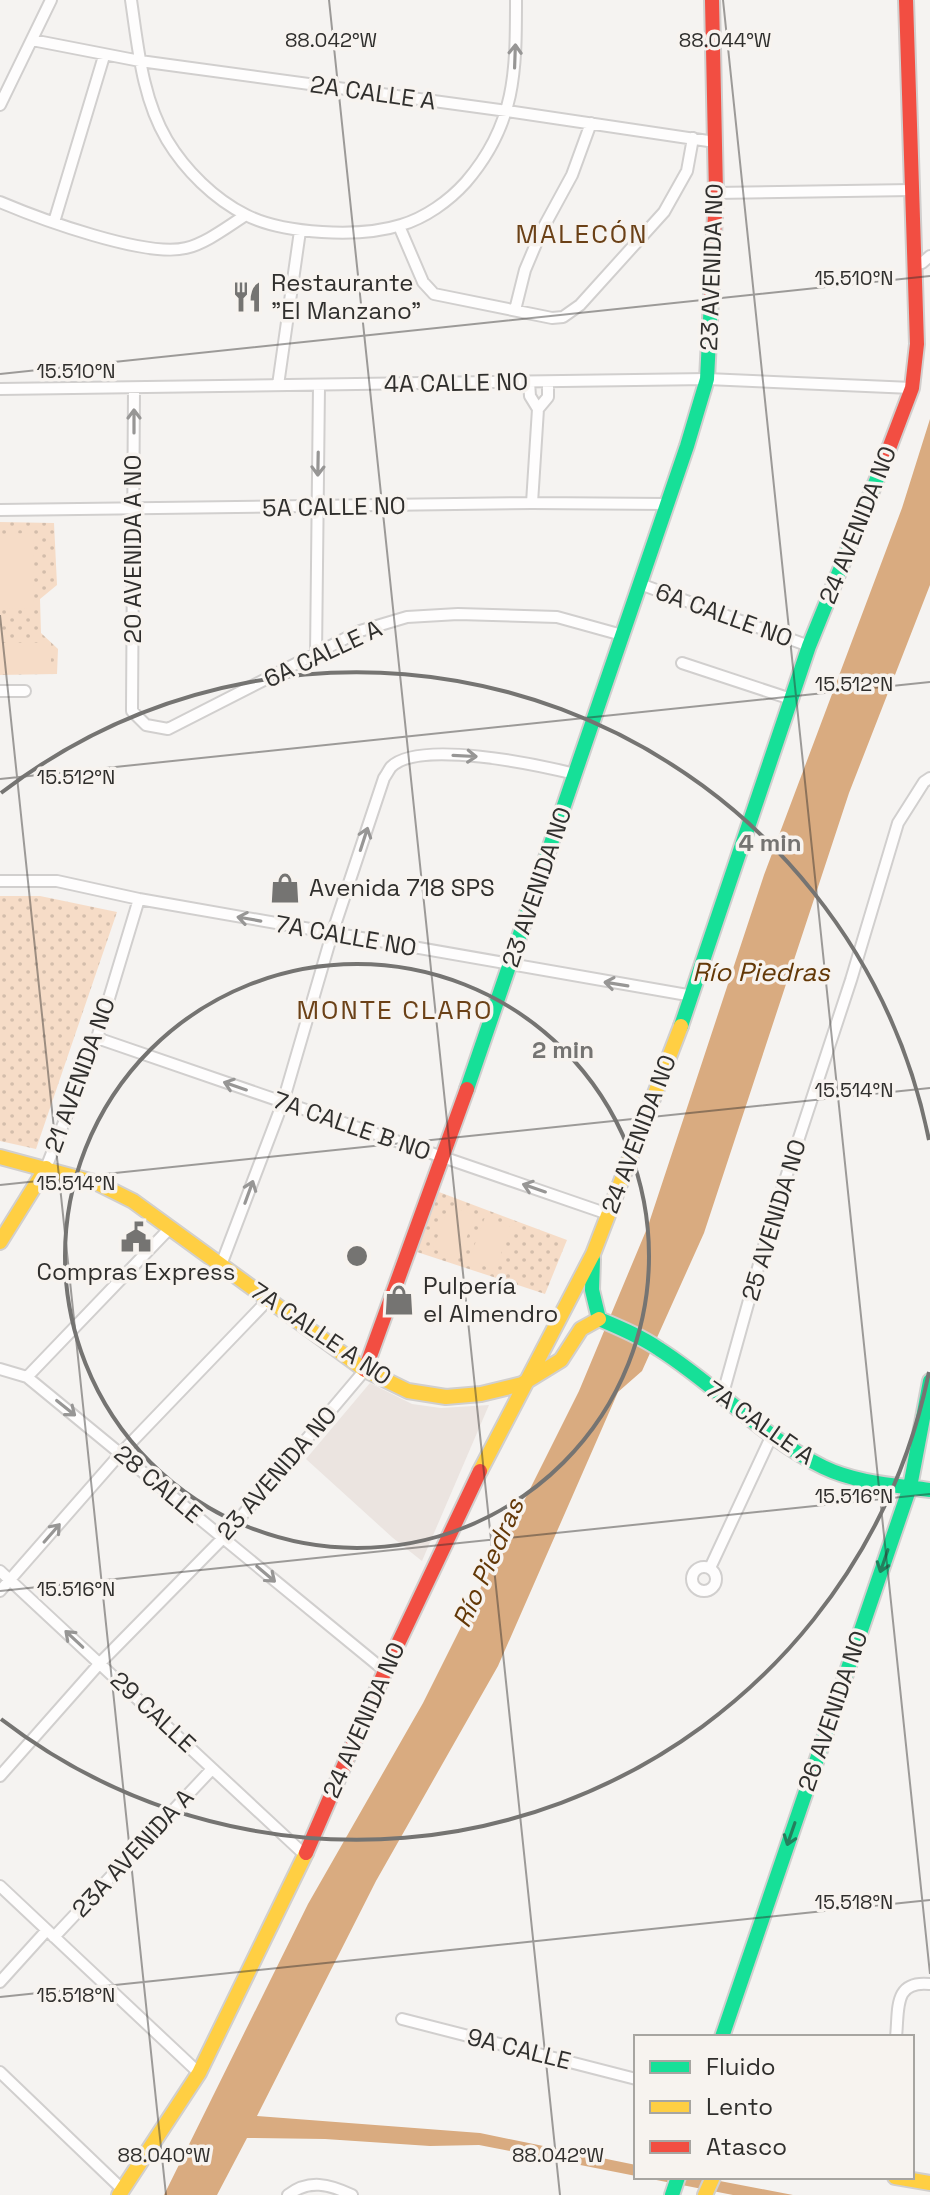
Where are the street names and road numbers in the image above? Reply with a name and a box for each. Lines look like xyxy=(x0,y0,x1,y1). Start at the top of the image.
street label: 2A CALLE A xyxy=(308,68,438,117)
street label: 23 AVENIDA NO xyxy=(693,183,730,351)
street label: 4A CALLE NO xyxy=(384,366,528,399)
street label: 24 AVENIDA NO xyxy=(812,441,903,608)
street label: 20 AVENIDA A NO xyxy=(117,454,148,644)
street label: 5A CALLE NO xyxy=(262,490,406,523)
street label: 6A CALLE NO xyxy=(651,575,797,654)
street label: 6A CALLE A xyxy=(259,613,387,694)
street label: 23 AVENIDA NO xyxy=(495,803,578,971)
street label: 7A CALLE NO xyxy=(273,908,419,963)
street label: 21 AVENIDA NO xyxy=(37,993,122,1157)
street label: 24 AVENIDA NO xyxy=(594,1050,683,1217)
street label: 7A CALLE B NO xyxy=(269,1084,435,1167)
street label: 25 AVENIDA NO xyxy=(734,1135,813,1304)
street label: 7A CALLE A NO xyxy=(245,1275,398,1392)
street label: 7A CALLE A xyxy=(700,1374,821,1471)
street label: 23 AVENIDA NO xyxy=(210,1399,343,1546)
street label: 28 CALLE xyxy=(108,1438,209,1529)
street label: 26 AVENIDA NO xyxy=(791,1627,874,1795)
street label: 24 AVENIDA NO xyxy=(315,1637,412,1803)
street label: 29 CALLE xyxy=(104,1664,202,1759)
street label: 23A AVENIDA A xyxy=(65,1782,200,1924)
street label: 9A CALLE xyxy=(464,2021,574,2076)

